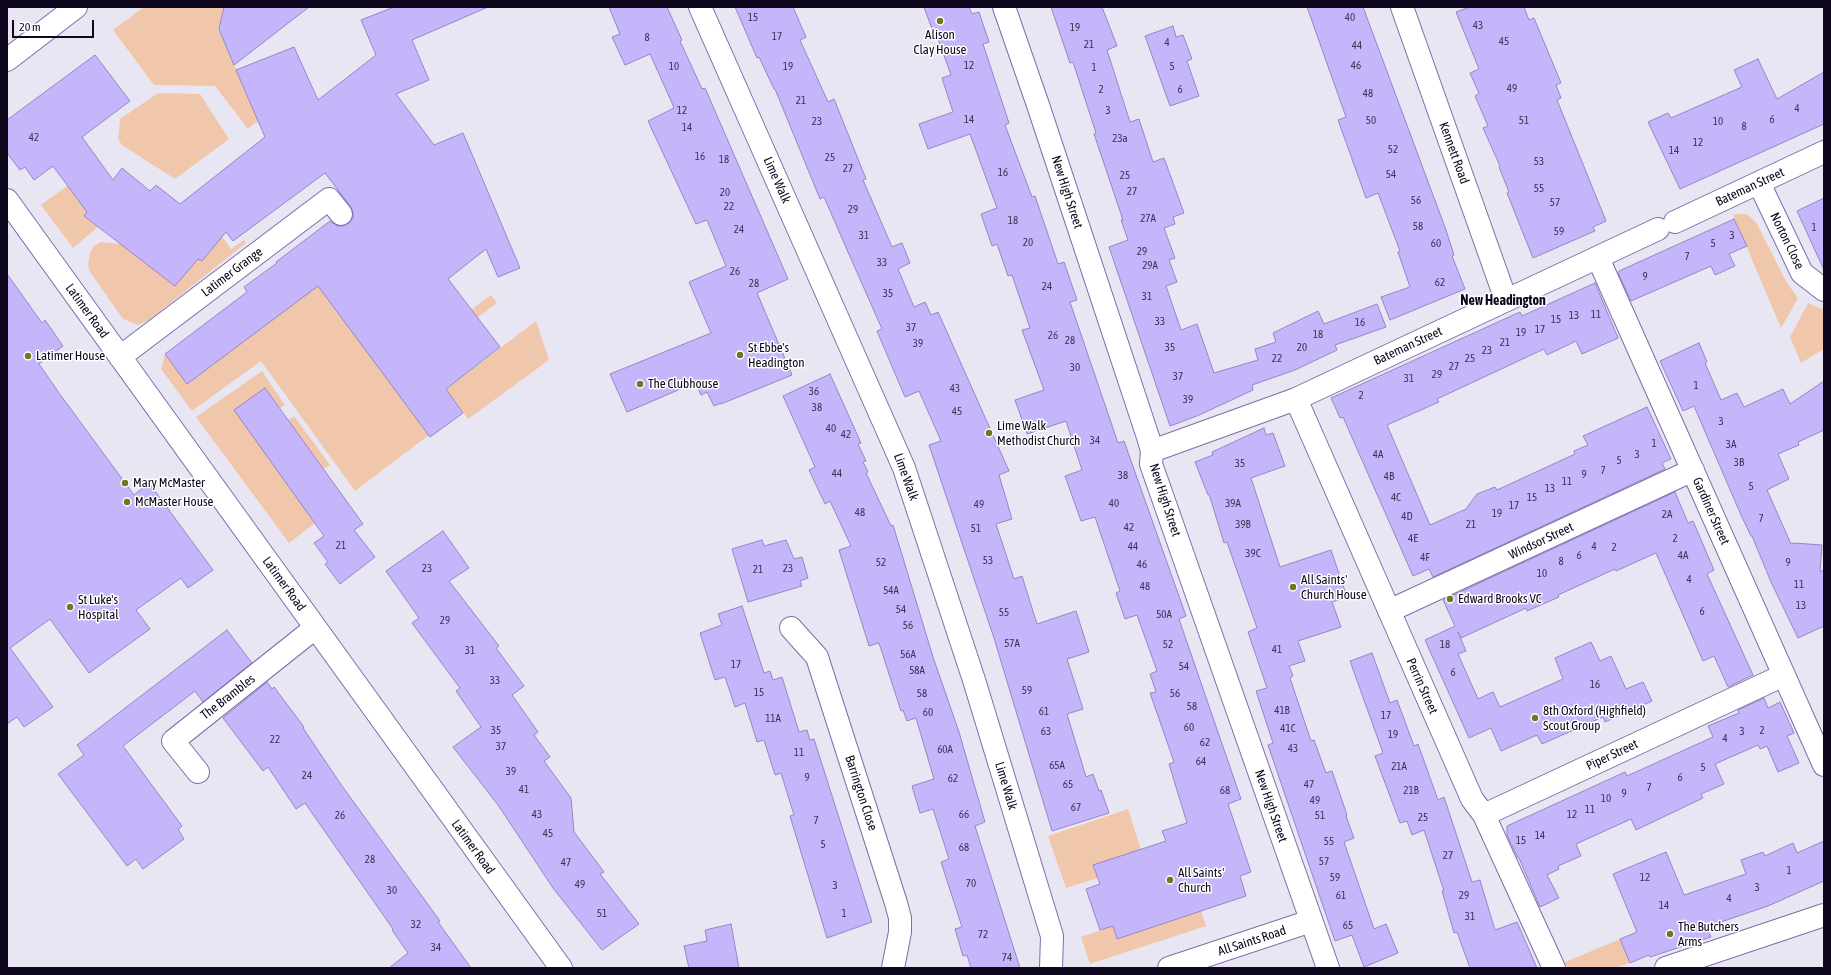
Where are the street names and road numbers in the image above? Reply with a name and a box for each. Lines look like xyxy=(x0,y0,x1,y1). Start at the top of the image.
street label: Kennett Road xyxy=(1436,120,1472,186)
street label: Lime Walk xyxy=(760,154,794,206)
street label: New High Street xyxy=(1048,154,1086,230)
street label: Bateman Street xyxy=(1713,164,1787,210)
street label: Norton Close xyxy=(1767,210,1807,272)
street label: Latimer Grange xyxy=(198,244,266,300)
street label: Latimer Road xyxy=(62,281,112,341)
street label: Bateman Street xyxy=(1371,323,1445,369)
street label: Lime Walk xyxy=(890,451,922,503)
street label: New High Street xyxy=(1146,462,1184,538)
street label: Gardiner Street xyxy=(1689,475,1733,547)
street label: Windsor Street xyxy=(1506,519,1576,563)
street label: Latimer Road xyxy=(259,554,309,614)
street label: Perrin Street xyxy=(1403,656,1441,716)
street label: The Brambles xyxy=(198,671,258,723)
street label: Piper Street xyxy=(1584,736,1640,774)
street label: Barrington Close xyxy=(841,753,881,833)
street label: Lime Walk xyxy=(991,760,1021,812)
street label: New High Street xyxy=(1251,768,1291,844)
street label: Latimer Road xyxy=(448,817,498,877)
street label: All Saints Road xyxy=(1216,923,1288,959)

